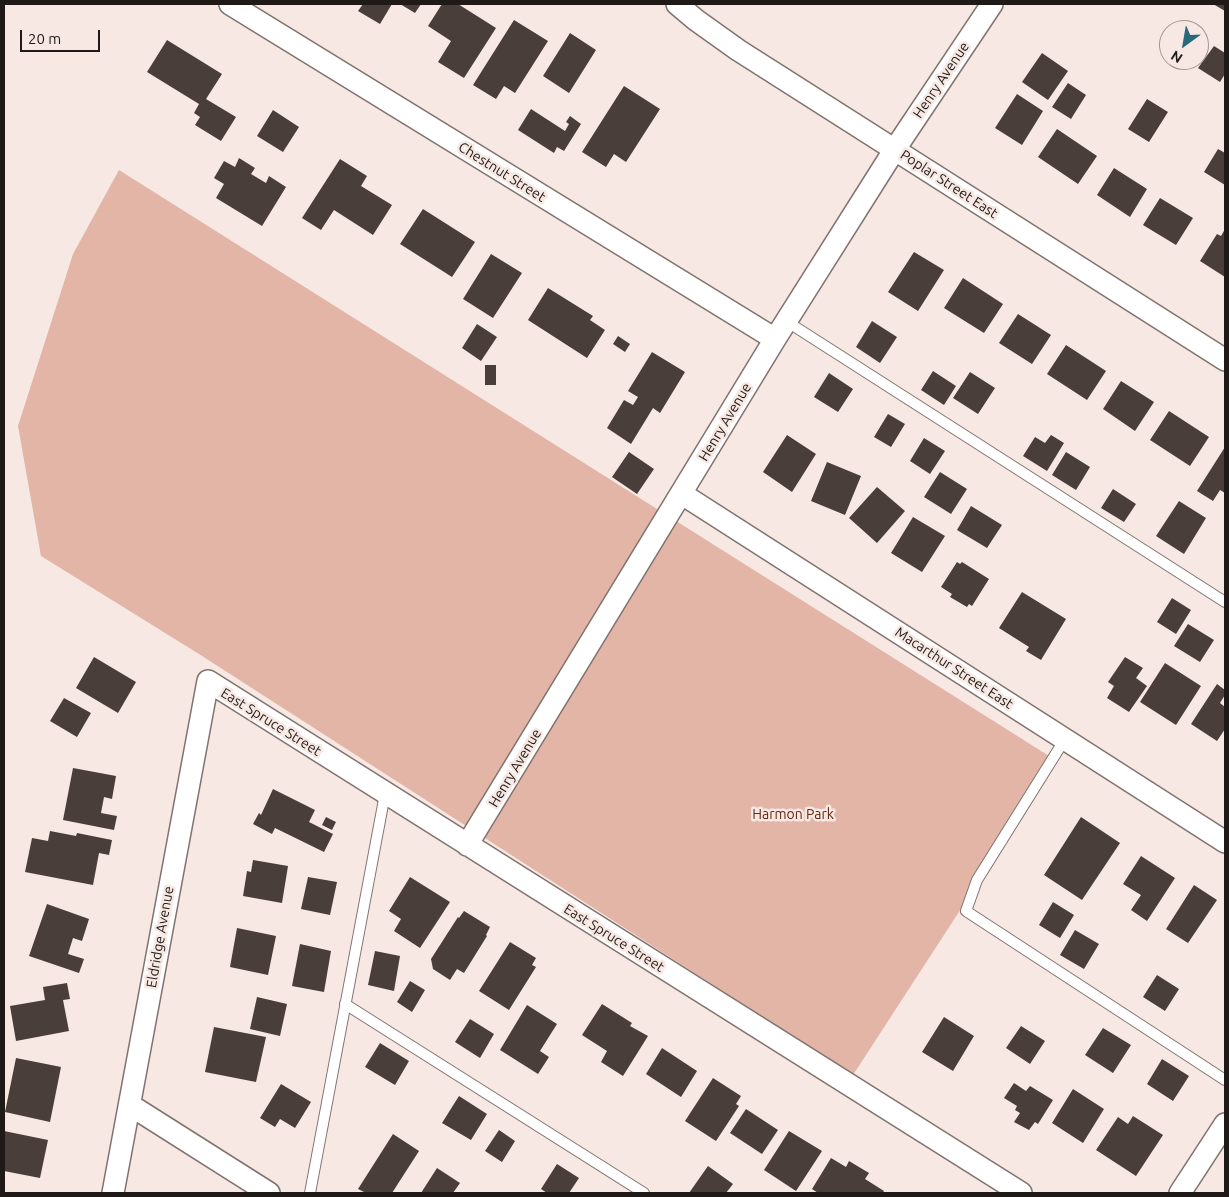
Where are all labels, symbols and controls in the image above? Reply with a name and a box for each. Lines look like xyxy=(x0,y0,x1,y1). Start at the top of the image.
scale bar xyxy=(22,20,102,52)
north arrow xyxy=(1159,20,1209,70)
text: 20 m xyxy=(28,30,61,47)
street label: Henry Avenue xyxy=(909,39,973,121)
text: N xyxy=(1168,47,1185,66)
street label: Chestnut Street xyxy=(455,138,549,206)
street label: Poplar Street East xyxy=(897,146,1001,222)
street label: Henry Avenue xyxy=(695,380,755,464)
street label: Macarthur Street East xyxy=(892,624,1016,712)
street label: East Spruce Street xyxy=(218,684,324,760)
street label: Henry Avenue xyxy=(485,726,545,810)
park label: Harmon Park xyxy=(752,806,834,822)
street label: Eldridge Avenue xyxy=(143,885,177,989)
street label: East Spruce Street xyxy=(561,900,667,976)

